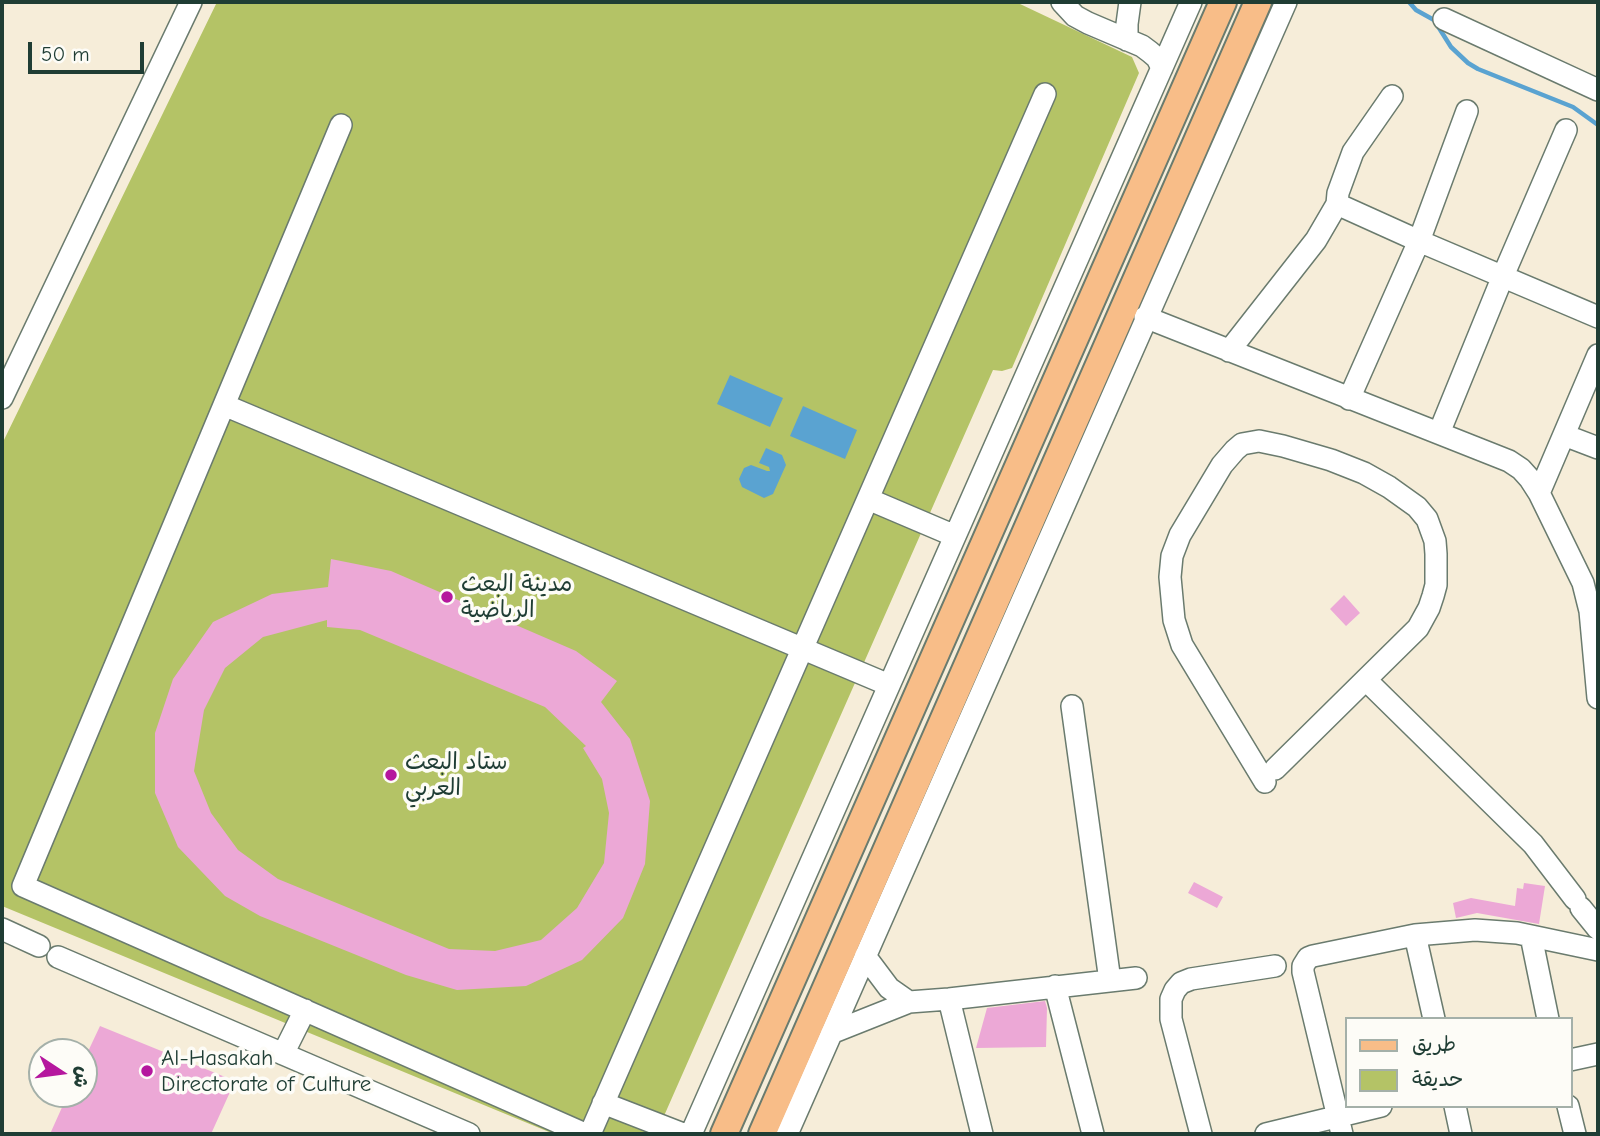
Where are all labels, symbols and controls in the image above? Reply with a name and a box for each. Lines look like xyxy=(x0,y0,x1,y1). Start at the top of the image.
scale bar xyxy=(32,28,147,72)
text: 50 m xyxy=(41,42,90,66)
place label: مدينة البعث الرياضية xyxy=(461,570,573,624)
marker: مدينة البعث الرياضية xyxy=(439,589,455,605)
place label: ستاد البعث العربي xyxy=(405,748,508,802)
marker: ستاد البعث العربي xyxy=(383,767,399,783)
legend xyxy=(1344,1017,1572,1108)
text: طريق xyxy=(1412,1032,1456,1056)
north arrow xyxy=(28,1038,98,1108)
place label: Al-Hasakah Directorate of Culture xyxy=(161,1044,371,1098)
marker: Al-Hasakah Directorate of Culture xyxy=(139,1063,155,1079)
text: ش xyxy=(68,1065,95,1090)
text: حديقة xyxy=(1412,1067,1463,1091)

